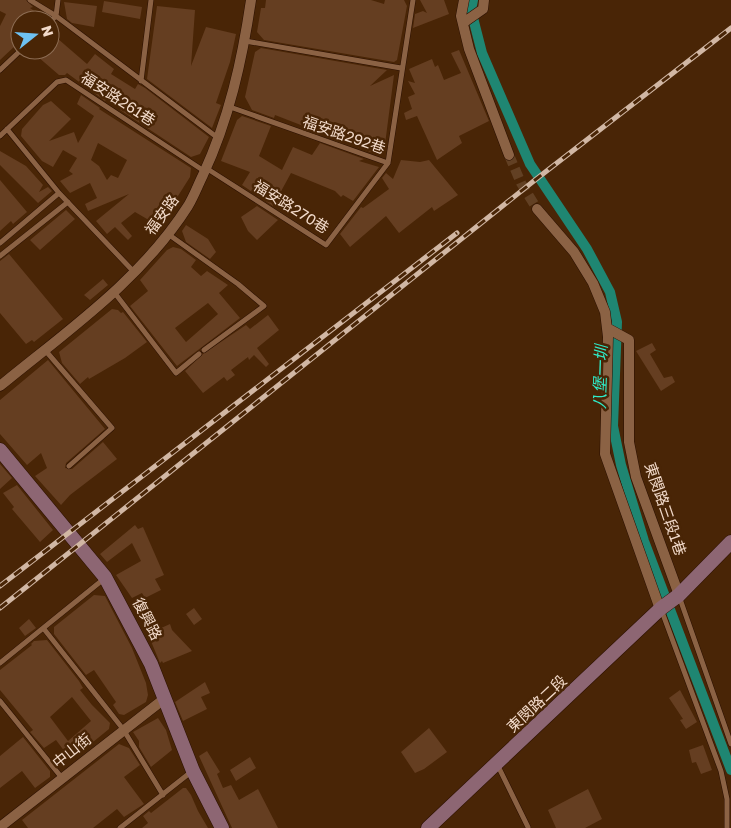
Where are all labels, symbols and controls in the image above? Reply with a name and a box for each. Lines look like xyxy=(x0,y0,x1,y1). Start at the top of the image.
north arrow xyxy=(10,10,60,60)
text: N xyxy=(38,23,58,39)
street label: 福安路261巷 xyxy=(78,67,159,129)
street label: 福安路292巷 xyxy=(301,111,388,157)
street label: 福安路270巷 xyxy=(250,176,333,237)
street label: 福安路 xyxy=(141,191,182,238)
water label: 八堡一圳 xyxy=(589,343,611,409)
street label: 東閔路三段1巷 xyxy=(642,460,690,558)
street label: 復興路 xyxy=(130,594,166,643)
street label: 東閔路二段 xyxy=(503,671,570,735)
street label: 中山街 xyxy=(48,729,95,771)

